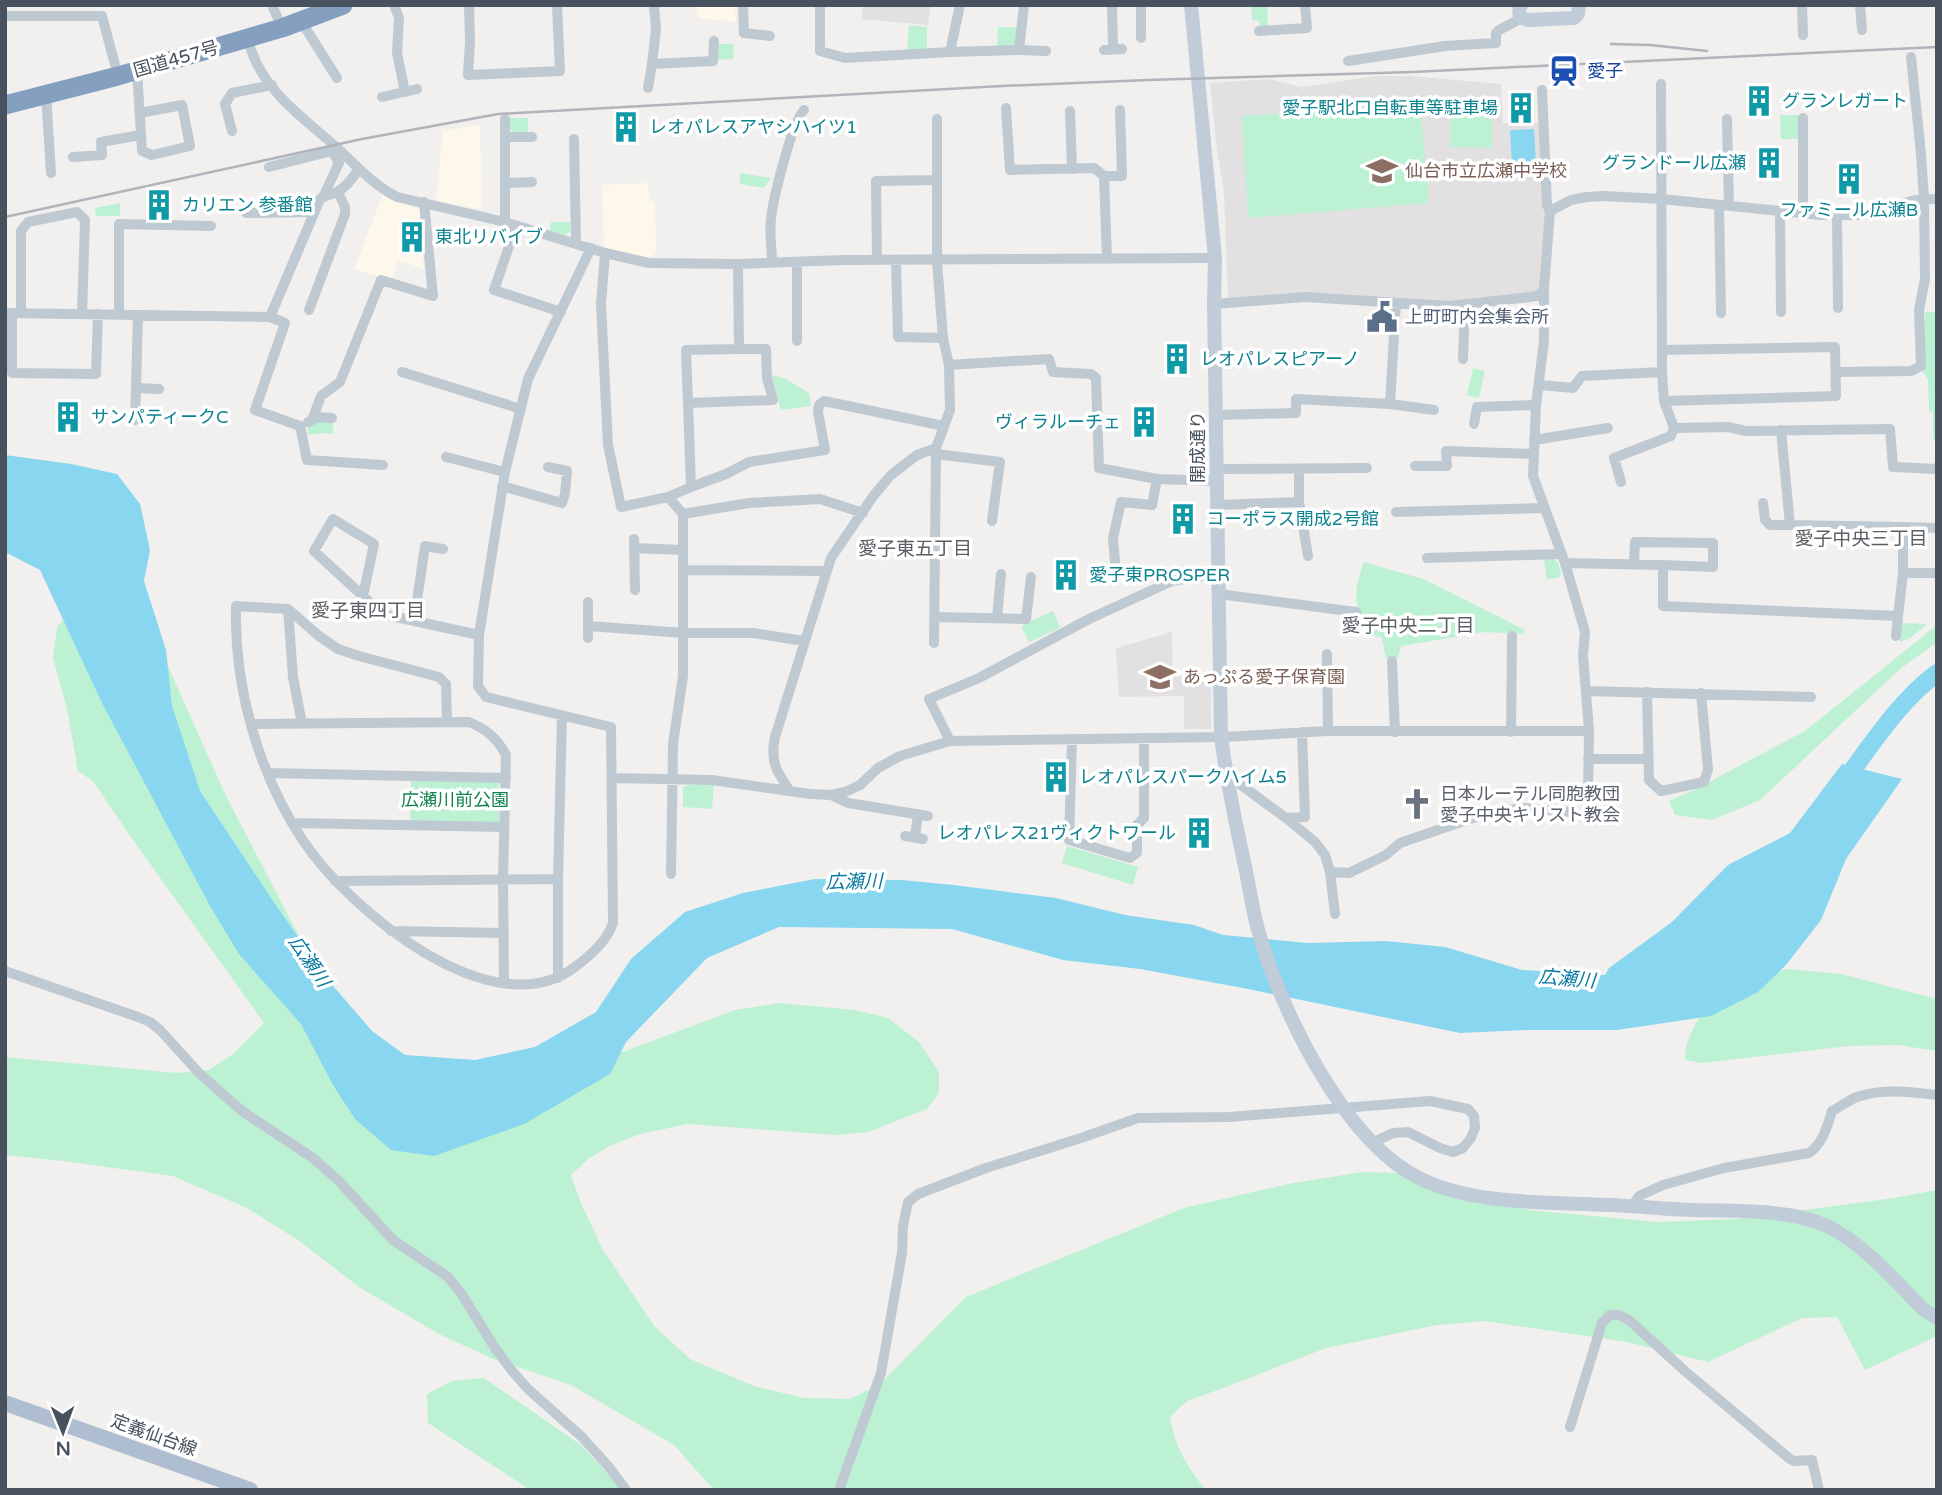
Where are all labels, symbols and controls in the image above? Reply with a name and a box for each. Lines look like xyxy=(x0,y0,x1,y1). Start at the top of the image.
street label: 国道457号 xyxy=(131,36,221,82)
station icon: 愛子 xyxy=(1547,54,1581,88)
place label: 愛子 xyxy=(1587,60,1623,82)
building icon: グランレガート xyxy=(1742,84,1776,118)
place label: グランレガート xyxy=(1782,90,1908,112)
building icon: 愛子駅北口自転車等駐車場 xyxy=(1504,91,1538,125)
place label: 愛子駅北口自転車等駐車場 xyxy=(1282,97,1498,119)
building icon: レオパレスアヤシハイツ1 xyxy=(609,110,643,144)
place label: レオパレスアヤシハイツ1 xyxy=(649,116,857,138)
building icon: グランドール広瀬 xyxy=(1752,146,1786,180)
place label: グランドール広瀬 xyxy=(1602,152,1746,174)
school or university icon: 仙台市立広瀬中学校 xyxy=(1365,154,1399,188)
place label: 仙台市立広瀬中学校 xyxy=(1405,160,1567,182)
building icon: ファミール広瀬B xyxy=(1832,162,1866,196)
building icon: カリエン 参番館 xyxy=(142,188,176,222)
place label: カリエン 参番館 xyxy=(182,194,313,216)
place label: ファミール広瀬B xyxy=(1780,199,1918,221)
building icon: 東北リバイブ xyxy=(395,220,429,254)
place label: 東北リバイブ xyxy=(435,226,543,248)
public building icon: 上町町内会集会所 xyxy=(1365,300,1399,334)
place label: 上町町内会集会所 xyxy=(1405,306,1549,328)
building icon: レオパレスピアーノ xyxy=(1160,342,1194,376)
place label: レオパレスピアーノ xyxy=(1200,348,1360,370)
building icon: サンパティークC xyxy=(51,400,85,434)
building icon: ヴィラルーチェ xyxy=(1127,405,1161,439)
place label: サンパティークC xyxy=(91,406,228,428)
place label: ヴィラルーチェ xyxy=(995,411,1121,433)
street label: 開成通り xyxy=(1187,411,1209,483)
building icon: コーポラス開成2号館 xyxy=(1166,502,1200,536)
place label: コーポラス開成2号館 xyxy=(1206,508,1379,530)
district label: 愛子中央三丁目 xyxy=(1794,528,1928,550)
district label: 愛子東五丁目 xyxy=(858,538,972,560)
building icon: 愛子東PROSPER xyxy=(1049,558,1083,592)
place label: 愛子東PROSPER xyxy=(1089,564,1230,586)
district label: 愛子東四丁目 xyxy=(311,600,425,622)
district label: 愛子中央二丁目 xyxy=(1341,615,1475,637)
school or university icon: あっぷる愛子保育園 xyxy=(1143,660,1177,694)
place label: あっぷる愛子保育園 xyxy=(1183,666,1345,688)
building icon: レオパレスパークハイム5 xyxy=(1039,760,1073,794)
place label: レオパレスパークハイム5 xyxy=(1079,766,1287,788)
place label: 日本ルーテル同胞教団 愛子中央キリスト教会 xyxy=(1440,783,1620,826)
church icon: 日本ルーテル同胞教団 愛子中央キリスト教会 xyxy=(1400,787,1434,821)
park label: 広瀬川前公園 xyxy=(401,789,509,811)
building icon: レオパレス21ヴィクトワール xyxy=(1182,816,1216,850)
place label: レオパレス21ヴィクトワール xyxy=(937,822,1176,844)
water label: 広瀬川 xyxy=(825,870,885,893)
water label: 広瀬川 xyxy=(284,932,335,993)
water label: 広瀬川 xyxy=(1538,966,1598,993)
north arrow xyxy=(28,1397,98,1467)
street label: 定義仙台線 xyxy=(108,1409,200,1461)
text: N xyxy=(55,1437,71,1459)

